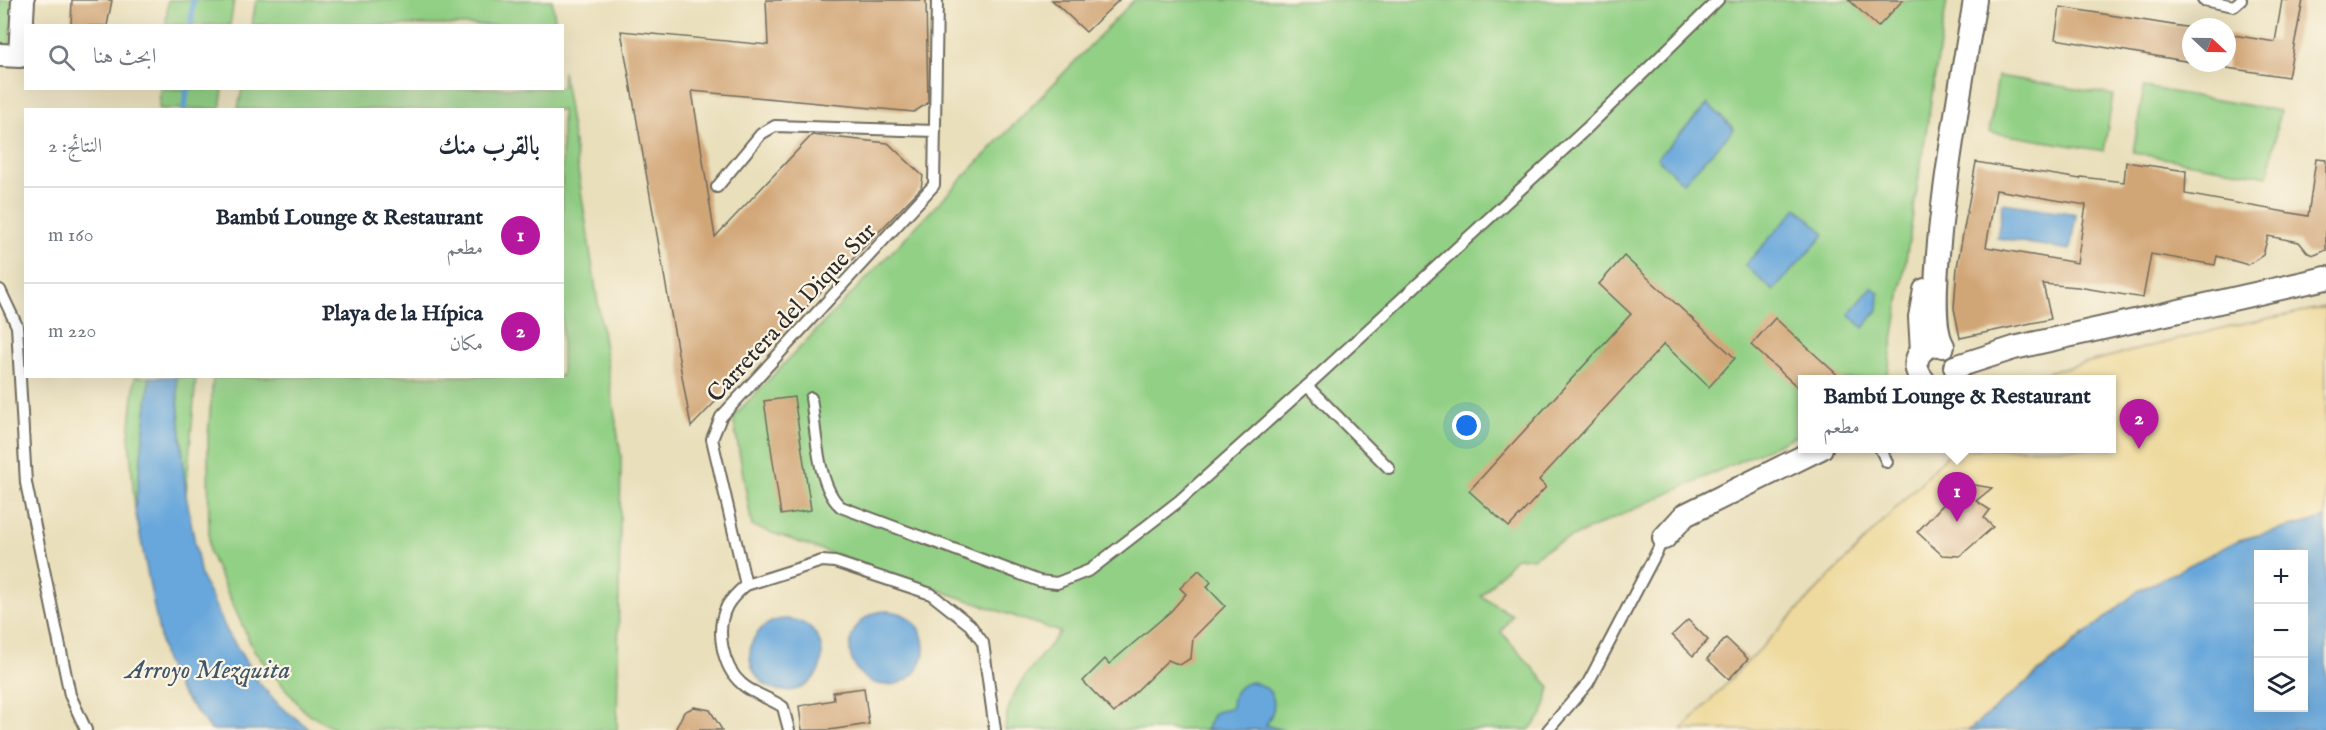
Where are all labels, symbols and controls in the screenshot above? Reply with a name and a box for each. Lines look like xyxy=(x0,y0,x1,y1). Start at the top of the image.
north arrow xyxy=(2182,18,2236,72)
search box xyxy=(24,24,564,90)
icon: search xyxy=(45,41,78,74)
text: ابحث هنا xyxy=(93,43,156,71)
text: بالقرب منك xyxy=(438,130,540,163)
text: النتائج: 2 xyxy=(48,134,102,159)
text: Bambú Lounge & Restaurant xyxy=(216,204,483,232)
street label: Carretera del Dique Sur xyxy=(701,216,884,410)
text: 160 m xyxy=(48,223,94,248)
text: 1 xyxy=(517,223,524,248)
text: مطعم xyxy=(446,236,483,261)
text: Playa de la Hípica xyxy=(322,300,483,328)
text: 220 m xyxy=(48,319,96,344)
text: 2 xyxy=(516,319,525,344)
text: مكان xyxy=(449,332,483,357)
popup xyxy=(1798,375,2116,453)
text: Bambú Lounge & Restaurant xyxy=(1823,383,2091,411)
pin: 2 xyxy=(2120,400,2158,449)
your location xyxy=(1452,411,1481,440)
text: مطعم xyxy=(1823,415,1860,440)
pin: 1 xyxy=(1938,472,1976,522)
map controls xyxy=(2254,550,2308,712)
button: + xyxy=(2254,550,2308,604)
button: − xyxy=(2254,604,2308,658)
water label: Arroyo Mezquita xyxy=(123,654,290,687)
button: layers xyxy=(2254,658,2308,712)

